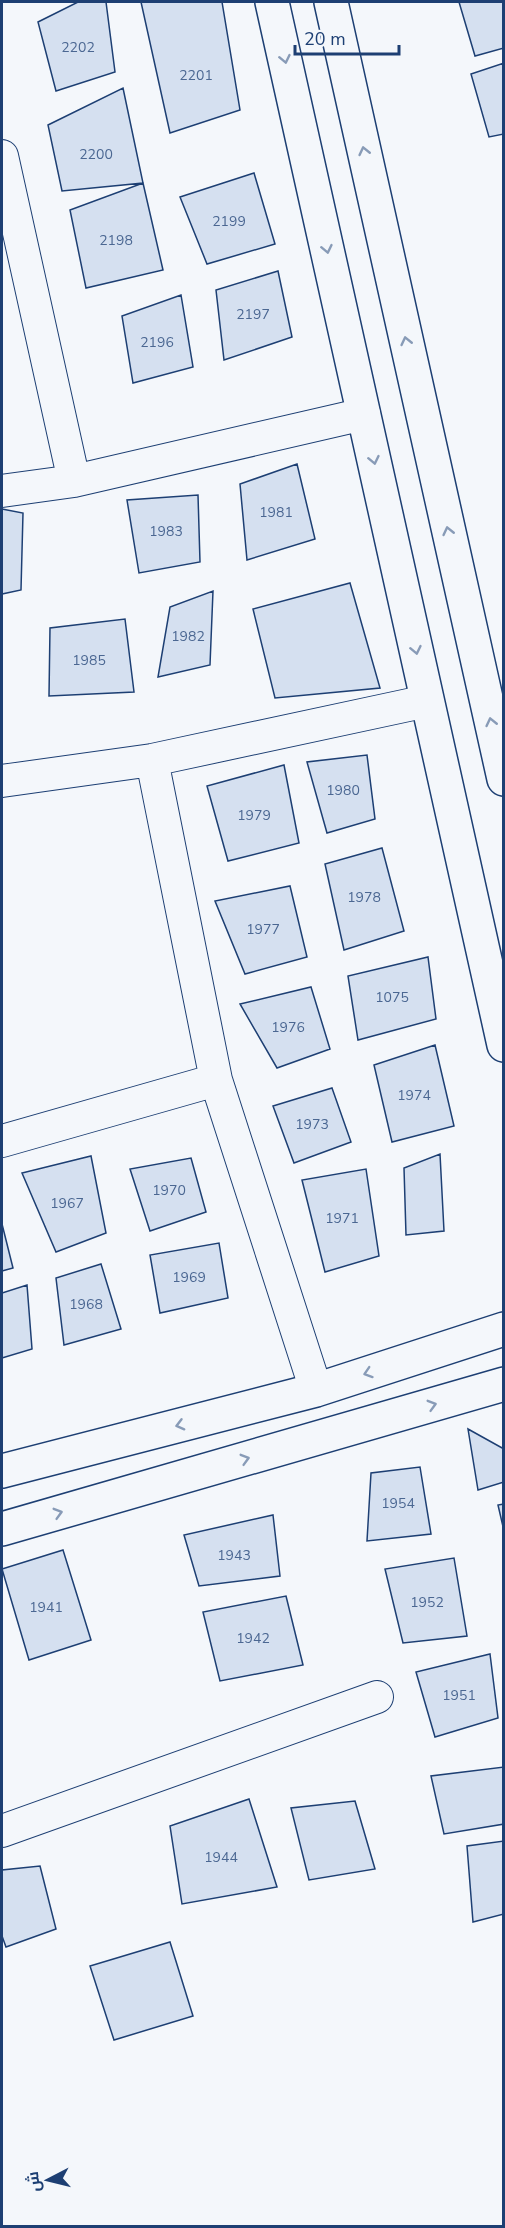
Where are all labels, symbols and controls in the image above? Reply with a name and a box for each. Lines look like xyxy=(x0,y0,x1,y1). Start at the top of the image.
scale bar xyxy=(295,18,398,56)
text: 20 m xyxy=(304,27,346,51)
house number: 2202 xyxy=(61,38,95,57)
one-way arrow xyxy=(278,53,291,63)
house number: 2201 xyxy=(179,66,213,85)
house number: 2200 xyxy=(79,145,113,164)
one-way arrow xyxy=(358,146,371,156)
house number: 2199 xyxy=(212,212,246,231)
house number: 2198 xyxy=(99,231,133,250)
one-way arrow xyxy=(320,244,333,254)
house number: 2197 xyxy=(236,305,270,324)
house number: 2196 xyxy=(140,333,174,352)
one-way arrow xyxy=(400,336,413,346)
one-way arrow xyxy=(367,455,380,465)
house number: 1981 xyxy=(259,503,293,522)
house number: 1983 xyxy=(149,522,183,541)
one-way arrow xyxy=(443,527,456,537)
house number: 1982 xyxy=(171,627,205,646)
one-way arrow xyxy=(409,645,422,655)
house number: 1985 xyxy=(72,651,106,670)
one-way arrow xyxy=(485,717,498,727)
house number: 1980 xyxy=(326,781,360,800)
house number: 1979 xyxy=(237,806,271,825)
house number: 1978 xyxy=(347,888,381,907)
house number: 1977 xyxy=(246,920,280,939)
house number: 1075 xyxy=(375,988,409,1007)
house number: 1976 xyxy=(271,1018,305,1037)
house number: 1974 xyxy=(397,1086,431,1105)
house number: 1973 xyxy=(295,1115,329,1134)
house number: 1970 xyxy=(152,1181,186,1200)
house number: 1967 xyxy=(50,1194,84,1213)
house number: 1971 xyxy=(325,1209,359,1228)
house number: 1969 xyxy=(172,1268,206,1287)
house number: 1968 xyxy=(69,1295,103,1314)
one-way arrow xyxy=(363,1366,374,1378)
one-way arrow xyxy=(426,1400,437,1412)
one-way arrow xyxy=(175,1417,185,1430)
one-way arrow xyxy=(239,1454,250,1466)
house number: 1954 xyxy=(381,1494,415,1513)
one-way arrow xyxy=(52,1508,63,1520)
house number: 1943 xyxy=(217,1546,251,1565)
house number: 1952 xyxy=(410,1593,444,1612)
house number: 1941 xyxy=(29,1598,63,1617)
house number: 1942 xyxy=(236,1629,270,1648)
house number: 1951 xyxy=(442,1686,476,1705)
house number: 1944 xyxy=(204,1848,238,1867)
north arrow xyxy=(18,2150,78,2210)
text: ش xyxy=(22,2170,46,2193)

